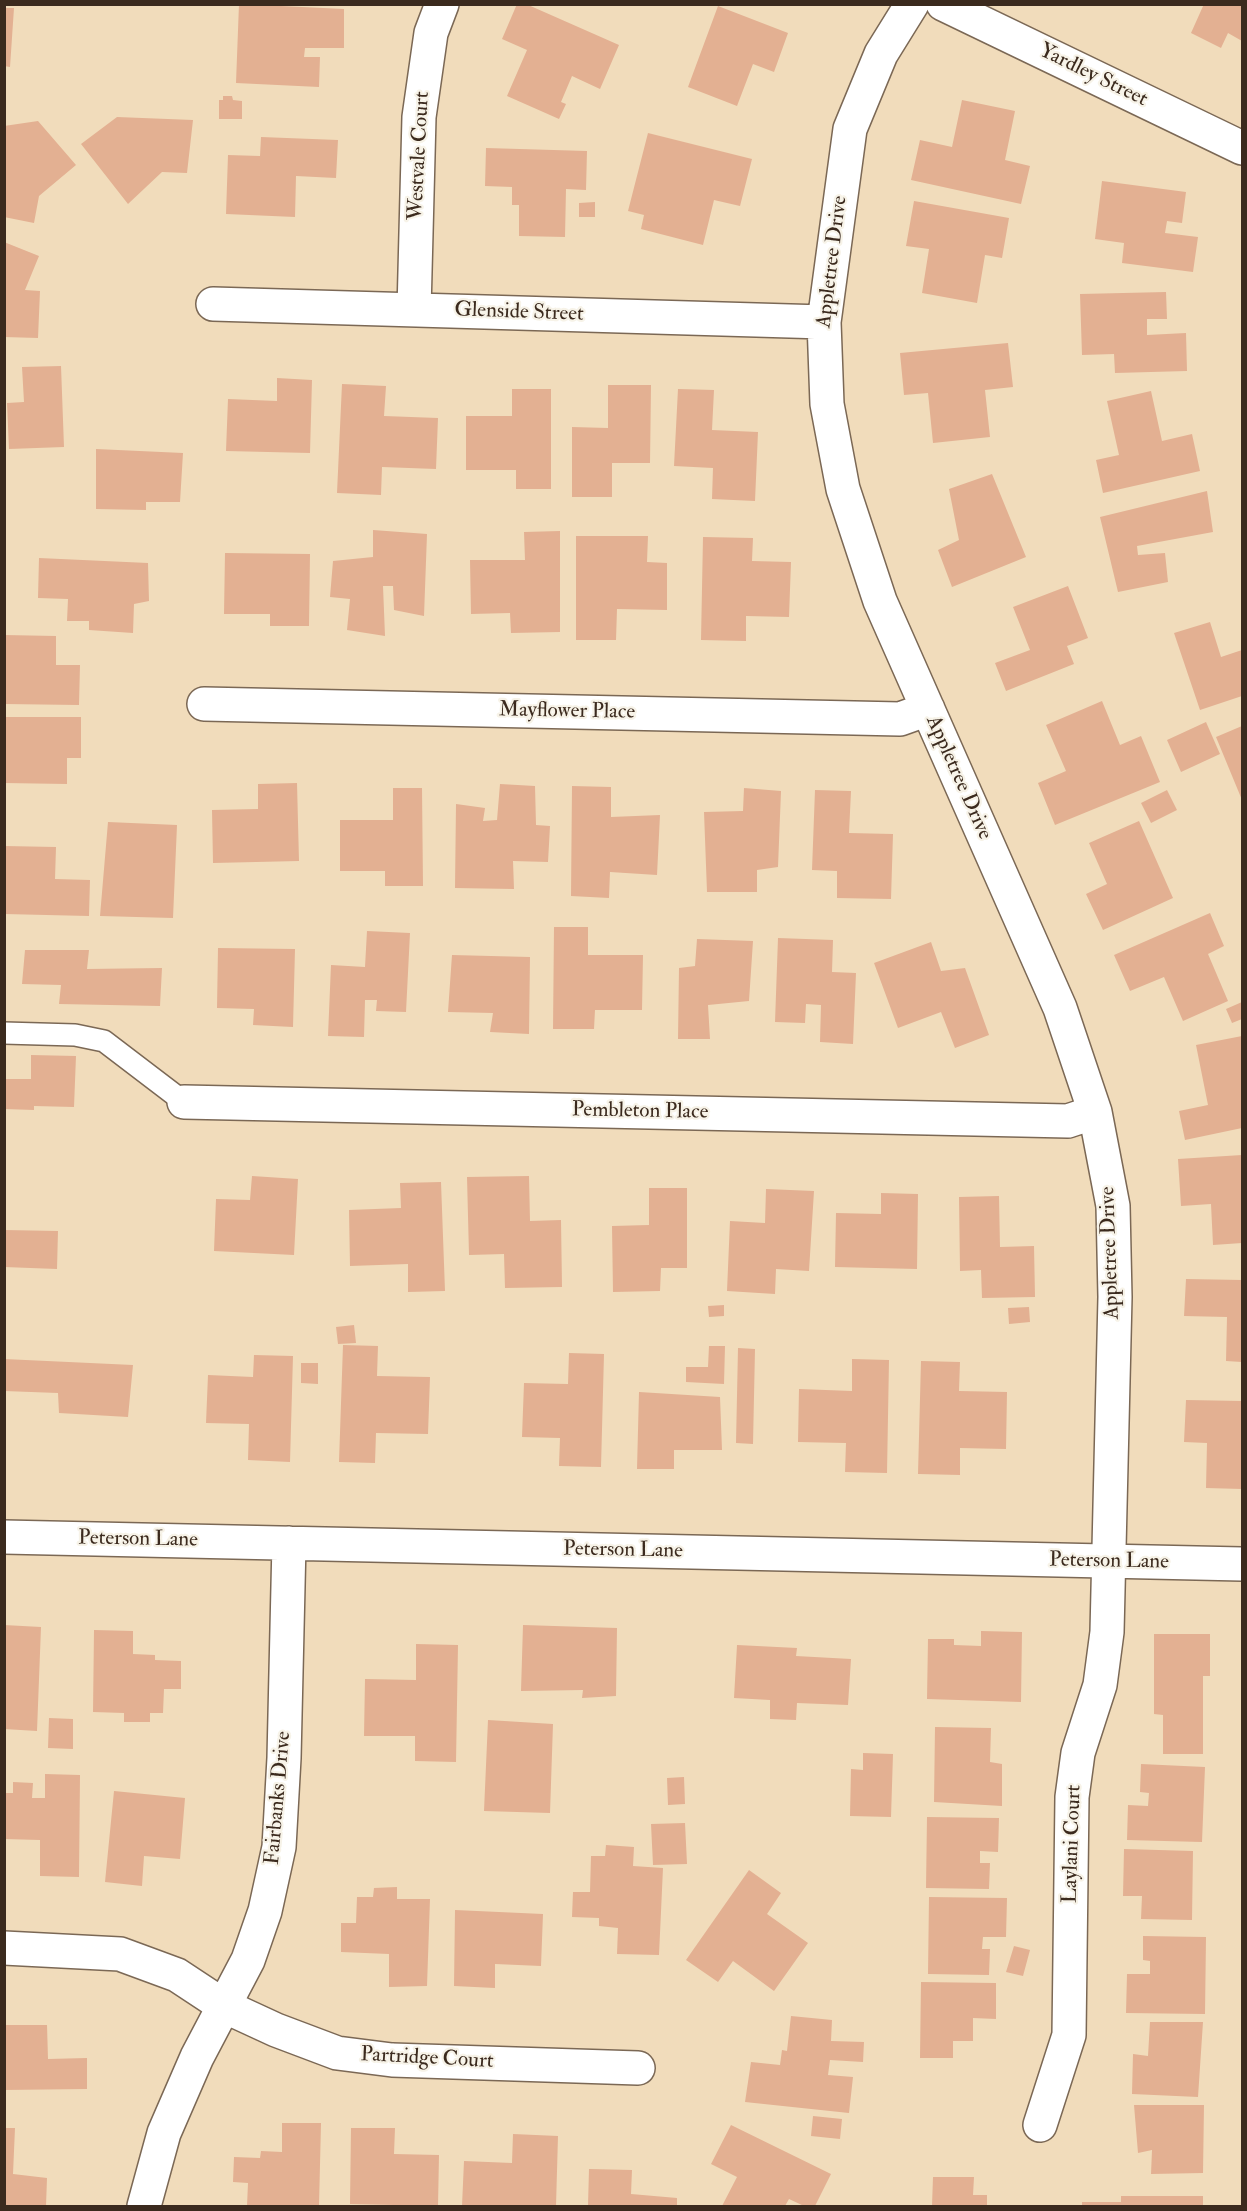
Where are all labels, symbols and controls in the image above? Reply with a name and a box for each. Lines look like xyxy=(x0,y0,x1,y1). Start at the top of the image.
street label: Yardley Street xyxy=(1035,39,1151,113)
street label: Westvale Court xyxy=(404,91,436,221)
street label: Appletree Drive xyxy=(812,194,854,330)
street label: Glenside Street xyxy=(454,298,584,328)
street label: Mayflower Place xyxy=(499,698,635,726)
street label: Appletree Drive xyxy=(919,712,997,844)
street label: Pembleton Place xyxy=(571,1098,709,1126)
street label: Appletree Drive xyxy=(1096,1186,1126,1320)
street label: Peterson Lane xyxy=(78,1526,198,1554)
street label: Peterson Lane xyxy=(563,1537,683,1565)
street label: Peterson Lane xyxy=(1049,1548,1169,1576)
street label: Fairbanks Drive xyxy=(261,1730,297,1866)
street label: Laylani Court xyxy=(1058,1784,1088,1904)
street label: Partridge Court xyxy=(360,2043,494,2075)

